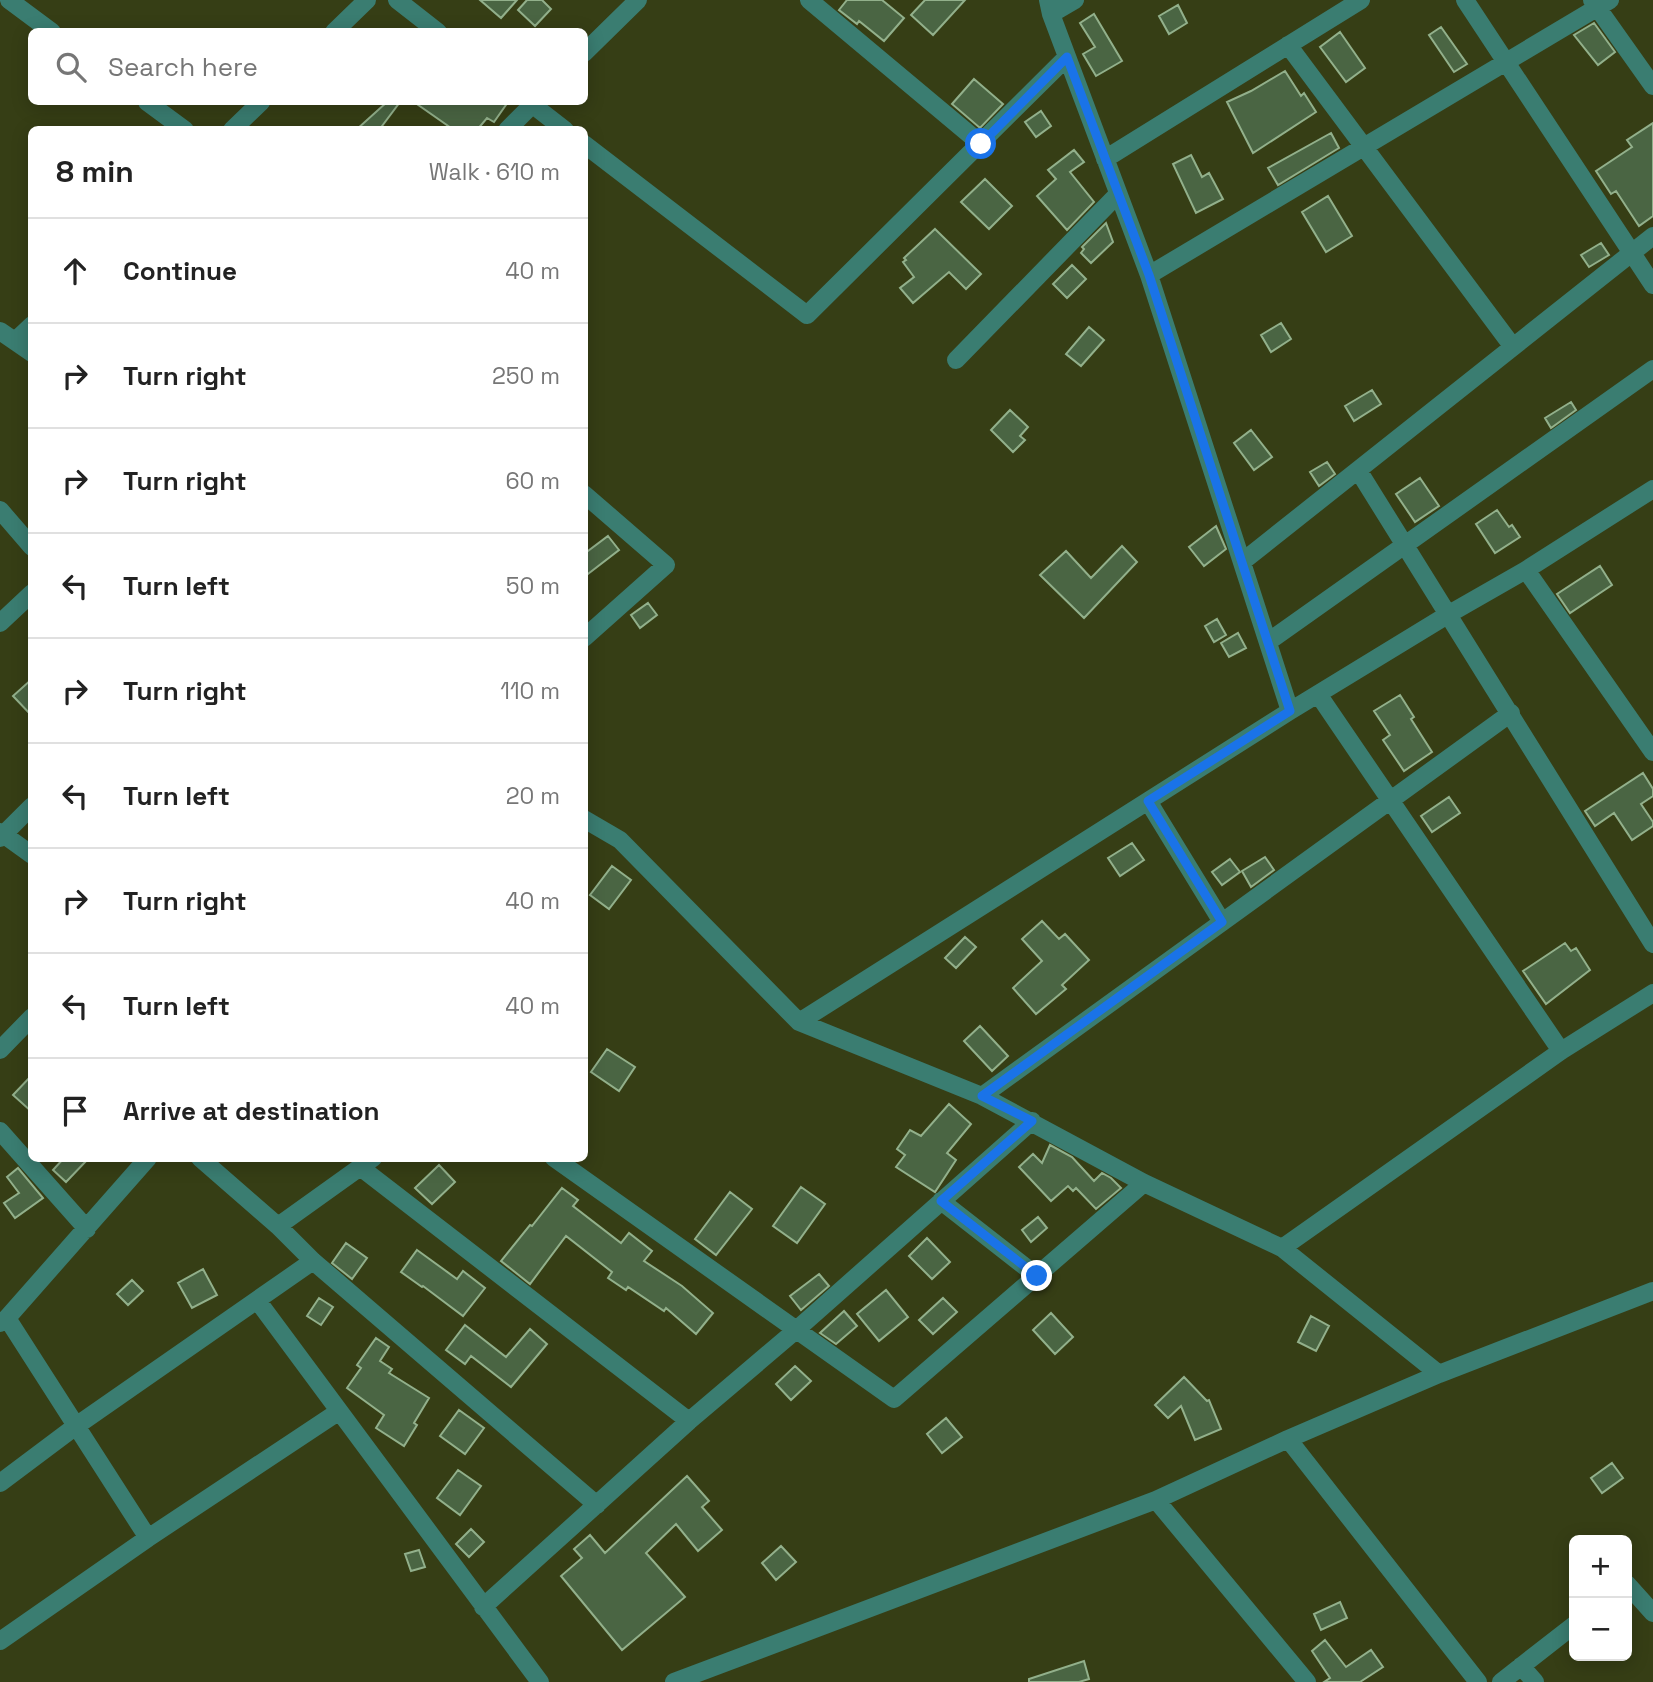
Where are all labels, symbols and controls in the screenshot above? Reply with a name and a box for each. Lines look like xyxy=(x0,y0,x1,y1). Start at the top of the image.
search box xyxy=(28,28,588,105)
icon: search xyxy=(52,48,90,86)
text: Search here xyxy=(108,50,258,84)
route start xyxy=(965,128,996,159)
text: 8 min xyxy=(56,152,134,191)
text: Walk · 610 m xyxy=(429,157,560,187)
icon: ahead xyxy=(56,252,94,290)
text: Continue xyxy=(123,254,237,288)
text: 40 m xyxy=(505,256,560,286)
icon: right xyxy=(56,357,94,395)
text: Turn right xyxy=(123,359,247,393)
text: 250 m xyxy=(492,361,560,391)
icon: right xyxy=(56,462,94,500)
text: Turn right xyxy=(123,464,247,498)
text: 60 m xyxy=(505,466,560,496)
icon: left xyxy=(56,567,94,605)
text: Turn left xyxy=(123,569,230,603)
text: 50 m xyxy=(506,571,560,601)
icon: right xyxy=(56,672,94,710)
text: Turn right xyxy=(123,674,247,708)
text: 110 m xyxy=(500,676,560,706)
icon: left xyxy=(56,777,94,815)
text: Turn left xyxy=(123,779,230,813)
text: 20 m xyxy=(506,781,560,811)
icon: right xyxy=(56,882,94,920)
text: Turn right xyxy=(123,884,247,918)
text: 40 m xyxy=(505,886,560,916)
icon: left xyxy=(56,987,94,1025)
text: Turn left xyxy=(123,989,230,1023)
text: 40 m xyxy=(505,991,560,1021)
icon: arrive xyxy=(56,1092,94,1130)
text: Arrive at destination xyxy=(123,1094,380,1128)
route end xyxy=(1021,1260,1052,1291)
map controls xyxy=(1569,1535,1632,1661)
button: + xyxy=(1569,1535,1632,1598)
button: − xyxy=(1569,1598,1632,1661)

